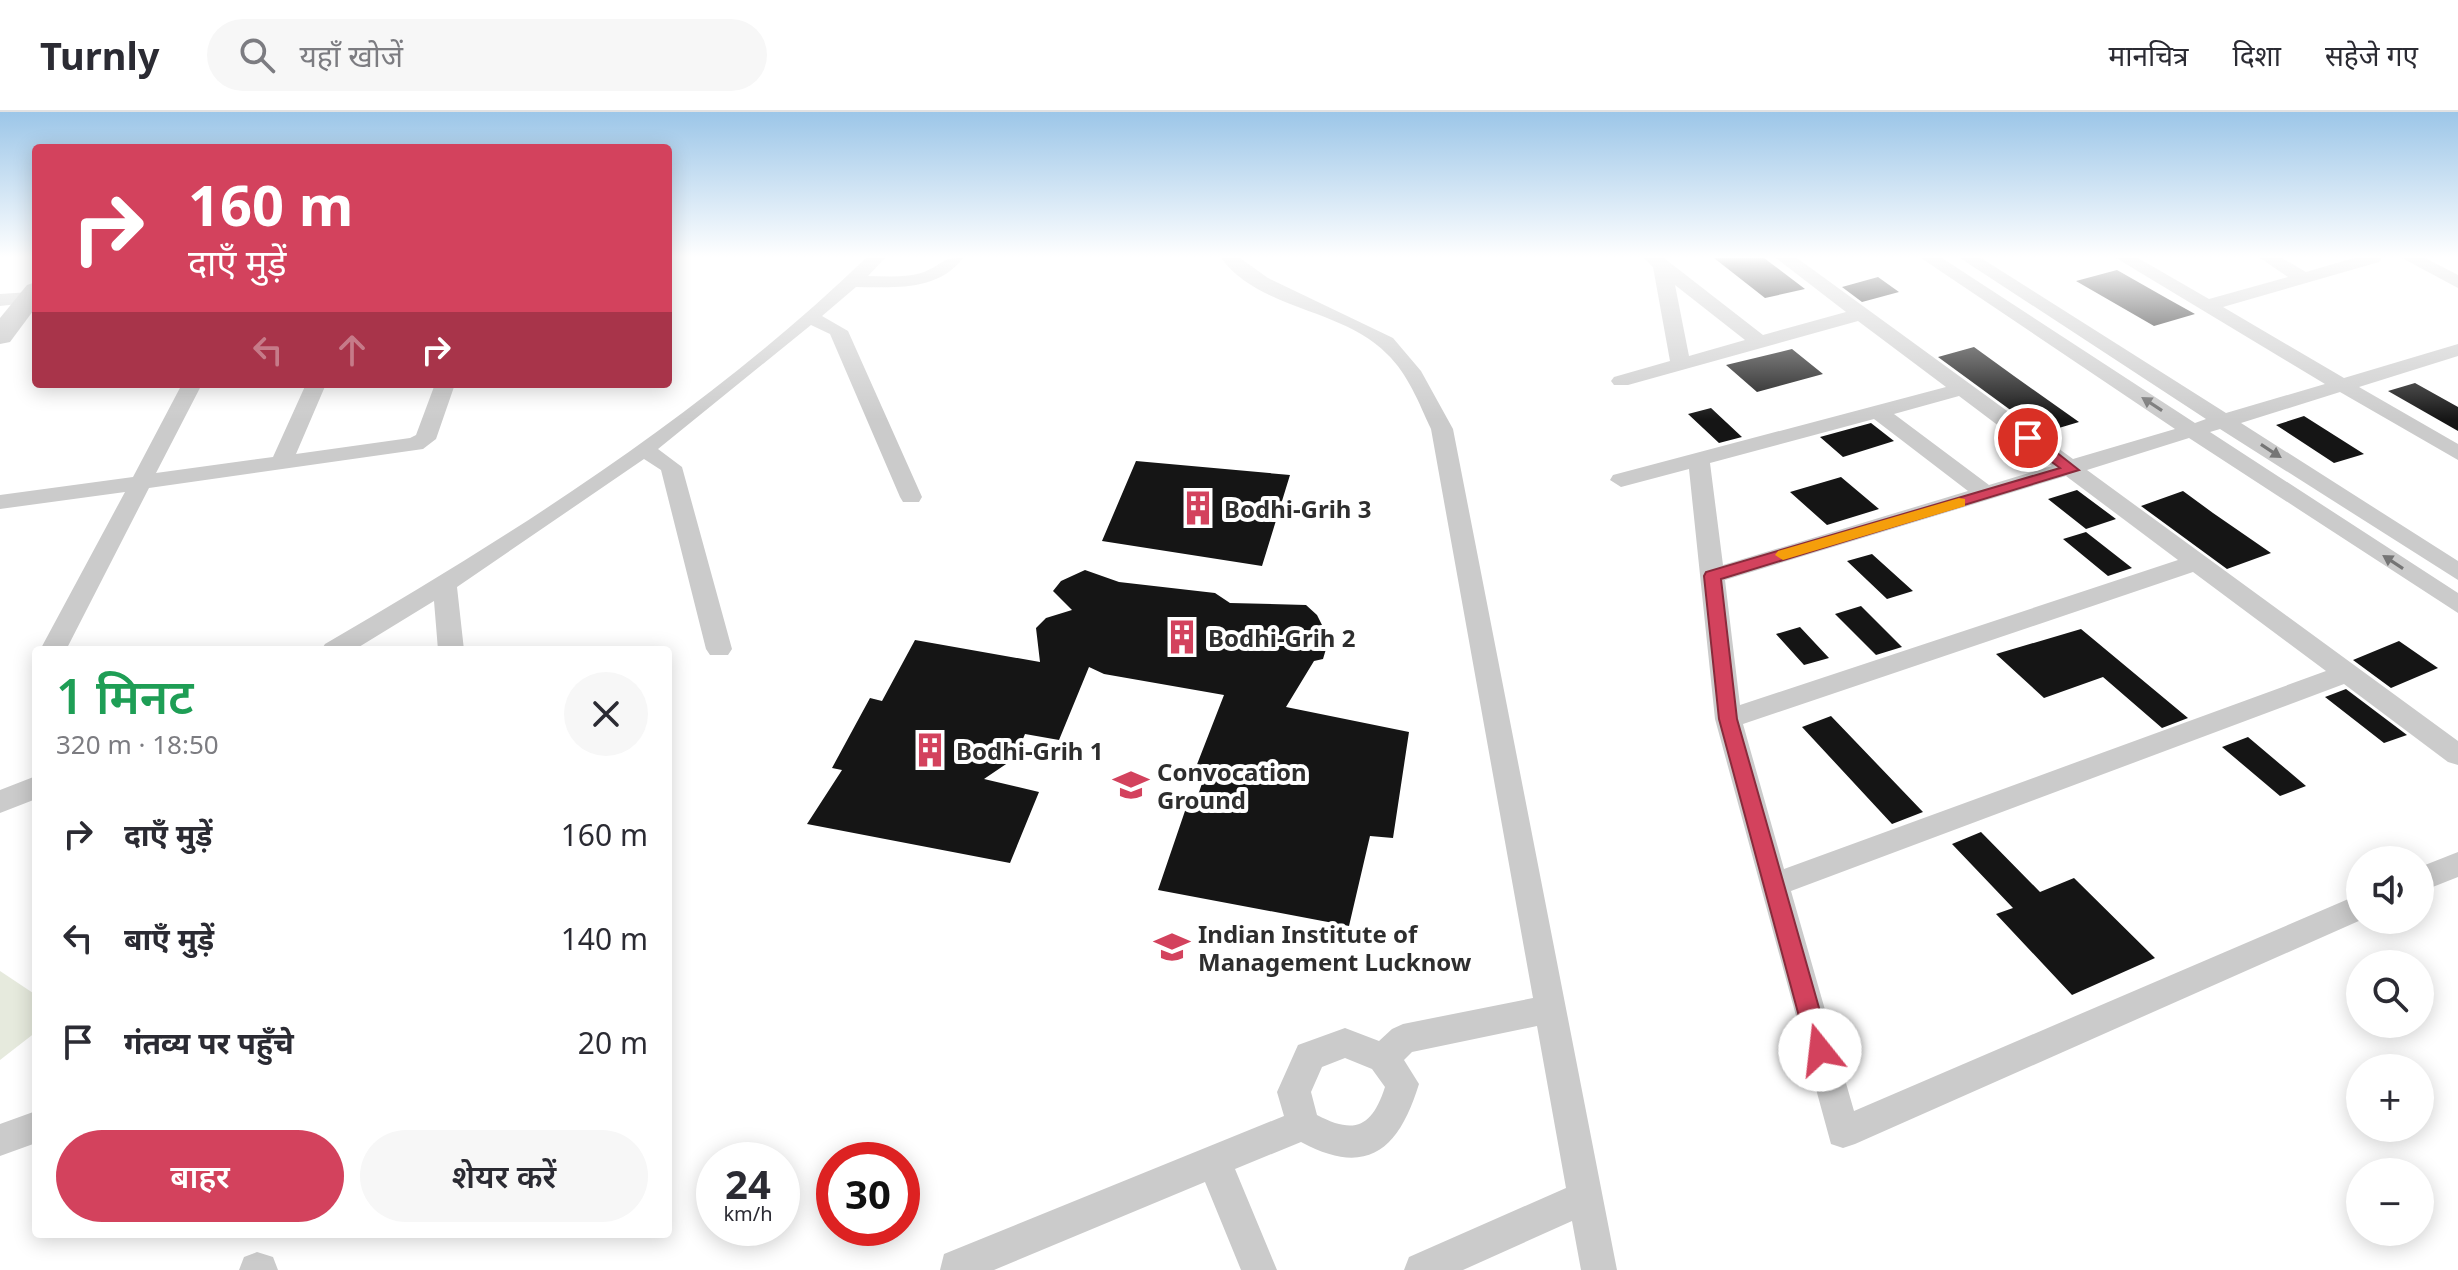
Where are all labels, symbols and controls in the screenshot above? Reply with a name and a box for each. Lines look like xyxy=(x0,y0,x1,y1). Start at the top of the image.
search box xyxy=(207,19,767,91)
text: Turnly xyxy=(40,29,159,81)
icon: search xyxy=(235,33,279,77)
text: यहाँ खोजें xyxy=(299,35,403,76)
text: मानचित्र xyxy=(2108,36,2188,74)
text: दिशा xyxy=(2232,36,2281,74)
text: सहेजे गए xyxy=(2325,36,2418,74)
text: 160 m xyxy=(188,166,353,242)
icon: right xyxy=(56,176,160,280)
text: दाएँ मुड़ें xyxy=(188,238,287,287)
icon: left xyxy=(246,328,290,372)
icon: ahead xyxy=(330,328,374,372)
icon: right xyxy=(414,328,458,372)
one-way arrow xyxy=(2141,397,2163,411)
pin xyxy=(1994,404,2062,472)
icon: arrive xyxy=(2006,416,2050,460)
one-way arrow xyxy=(2260,444,2281,459)
building icon: Bodhi-Grih 3 xyxy=(1179,489,1217,527)
place label: Bodhi-Grih 3 xyxy=(1224,492,1371,525)
one-way arrow xyxy=(2382,555,2404,569)
building icon: Bodhi-Grih 2 xyxy=(1163,618,1201,656)
place label: Bodhi-Grih 2 xyxy=(1208,621,1355,654)
text: 1 मिनट xyxy=(56,663,193,728)
button: close xyxy=(564,672,648,756)
text: 320 m · 18:50 xyxy=(56,726,219,762)
building icon: Bodhi-Grih 1 xyxy=(911,731,949,769)
place label: Bodhi-Grih 1 xyxy=(956,734,1103,767)
place label: Convocation Ground xyxy=(1157,755,1307,816)
school or university icon: Convocation Ground xyxy=(1112,766,1150,804)
icon: right xyxy=(56,812,100,856)
text: दाएँ मुड़ें xyxy=(124,814,212,855)
text: 160 m xyxy=(561,814,648,855)
map controls xyxy=(2346,846,2434,1246)
button: sound xyxy=(2346,846,2434,934)
icon: left xyxy=(56,916,100,960)
place label: Indian Institute of Management Lucknow xyxy=(1198,917,1472,978)
text: बाएँ मुड़ें xyxy=(124,918,214,959)
text: 140 m xyxy=(561,918,648,959)
school or university icon: Indian Institute of Management Lucknow xyxy=(1153,928,1191,966)
button: search xyxy=(2346,950,2434,1038)
position arrow xyxy=(1778,1008,1862,1092)
icon: arrive xyxy=(56,1020,100,1064)
text: गंतव्य पर पहुँचे xyxy=(124,1022,294,1063)
text: 20 m xyxy=(578,1022,648,1063)
button: + xyxy=(2346,1054,2434,1142)
button: बाहर xyxy=(56,1130,344,1222)
button: शेयर करें xyxy=(360,1130,648,1222)
speed limit sign: 30 xyxy=(816,1142,920,1246)
text: 24 xyxy=(725,1156,771,1211)
button: − xyxy=(2346,1158,2434,1246)
text: km/h xyxy=(723,1200,773,1227)

